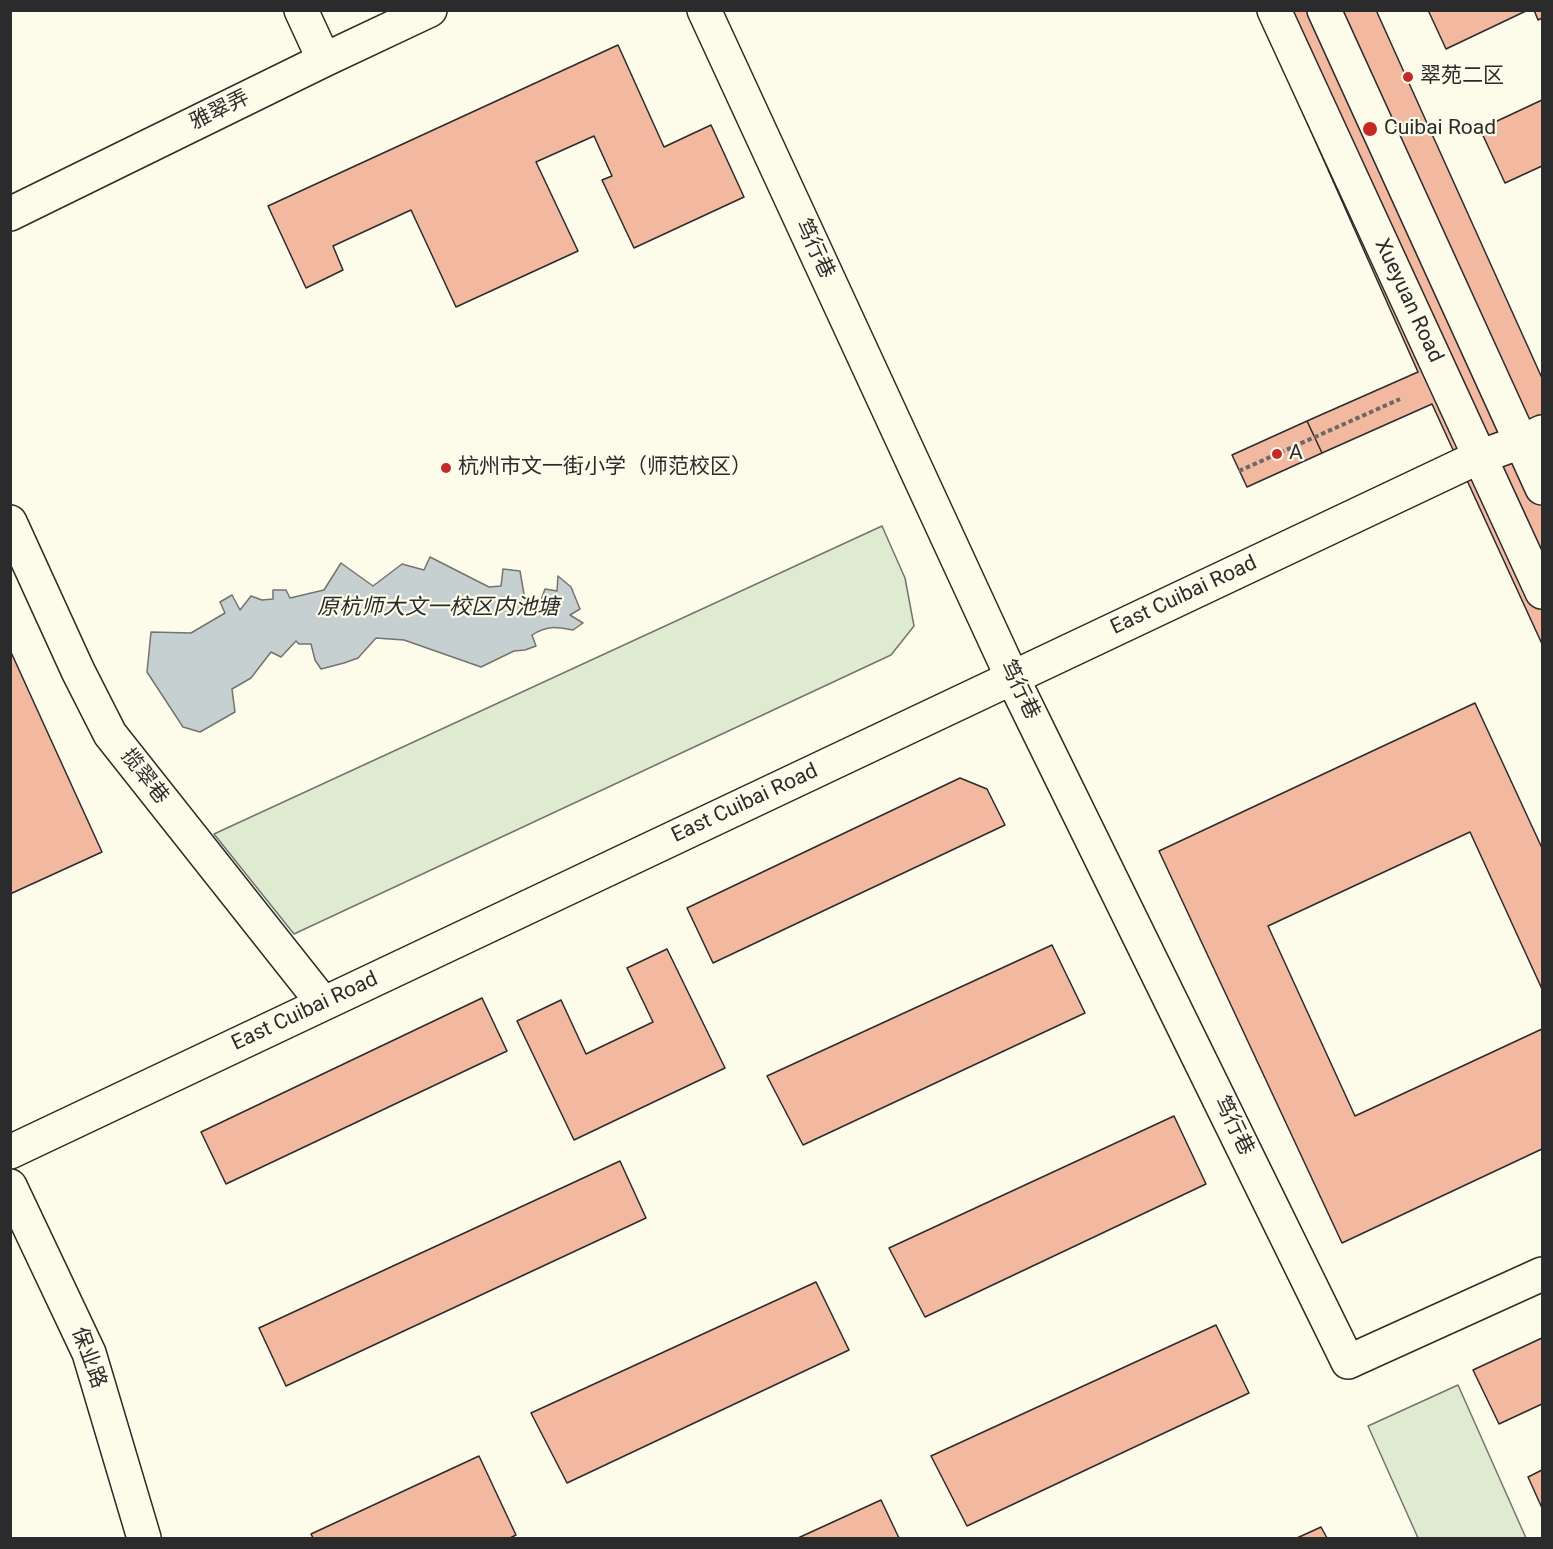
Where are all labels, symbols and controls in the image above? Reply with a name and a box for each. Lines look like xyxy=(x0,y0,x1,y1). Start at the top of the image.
place label: 翠苑二区 xyxy=(1420,64,1504,90)
marker: 翠苑二区 xyxy=(1401,70,1415,84)
street label: 雅翠弄 xyxy=(186,86,254,136)
place label: Cuibai Road xyxy=(1384,116,1496,142)
marker: Cuibai Road xyxy=(1361,120,1379,138)
street label: 笃行巷 xyxy=(789,215,839,283)
street label: Xueyuan Road xyxy=(1368,235,1448,367)
place label: A xyxy=(1289,441,1303,467)
marker: A xyxy=(1270,447,1284,461)
place label: 杭州市文一街小学（师范校区） xyxy=(458,455,752,481)
marker: 杭州市文一街小学（师范校区） xyxy=(439,461,453,475)
street label: East Cuibai Road xyxy=(1107,551,1261,641)
water label: 原杭师大文一校区内池塘 xyxy=(317,595,559,621)
street label: 笃行巷 xyxy=(994,656,1044,724)
street label: 揽翠巷 xyxy=(115,744,173,810)
street label: East Cuibai Road xyxy=(668,759,822,849)
street label: East Cuibai Road xyxy=(228,967,382,1057)
street label: 笃行巷 xyxy=(1208,1092,1258,1160)
street label: 保业路 xyxy=(65,1324,111,1392)

